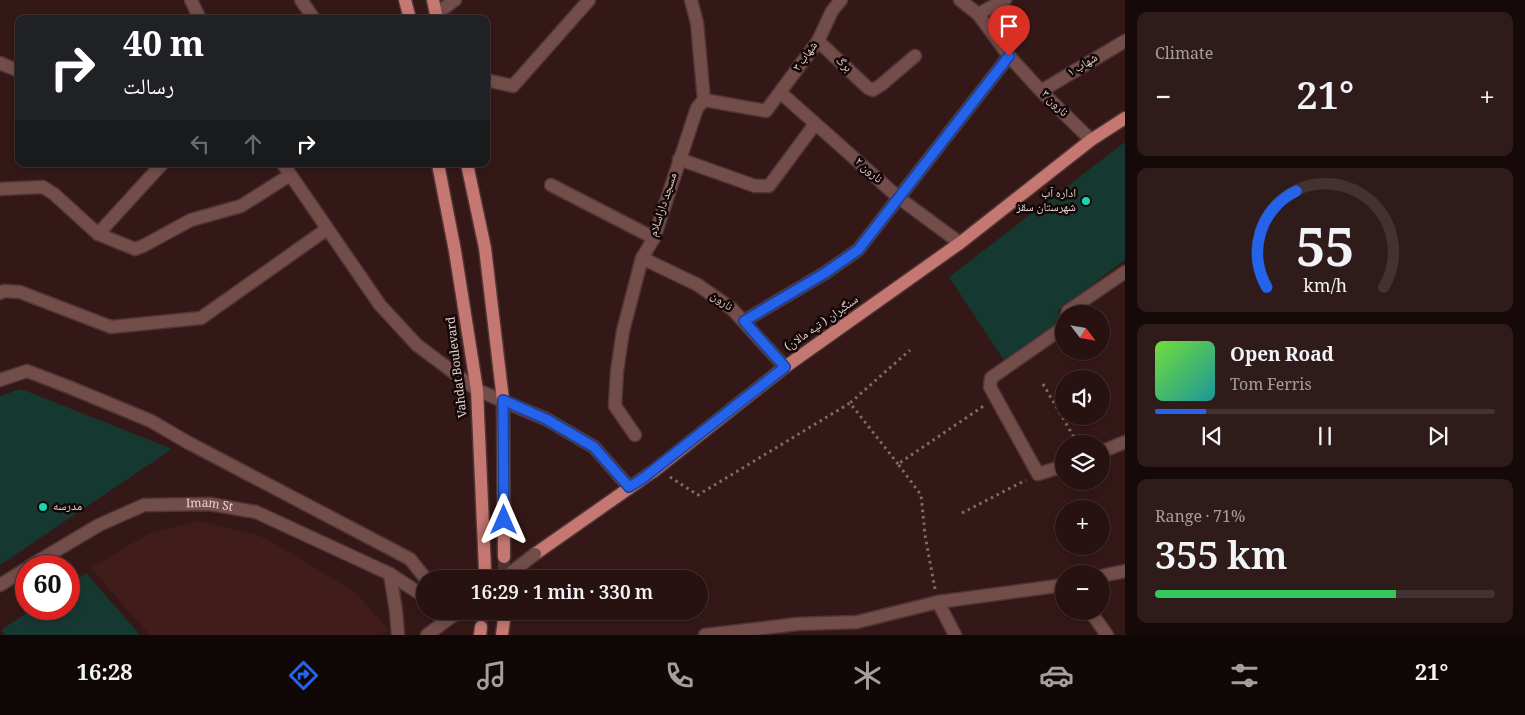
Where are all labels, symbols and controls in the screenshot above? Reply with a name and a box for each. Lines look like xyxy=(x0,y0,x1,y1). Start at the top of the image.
pin xyxy=(988,5,1030,56)
icon: arrive xyxy=(995,12,1023,40)
text: 40 m xyxy=(123,19,204,78)
icon: right xyxy=(40,35,105,100)
street label: شهاب ۳ xyxy=(788,37,824,76)
text: Climate xyxy=(1155,42,1213,69)
street label: شهاب ۱ xyxy=(1064,48,1103,83)
street label: برگ xyxy=(830,52,856,78)
text: 21° xyxy=(1296,68,1354,133)
text: رسالت xyxy=(123,70,174,108)
text: − xyxy=(1155,77,1171,125)
text: + xyxy=(1479,77,1495,125)
street label: نارون ۳ xyxy=(1035,85,1073,123)
icon: left xyxy=(186,130,214,158)
icon: ahead xyxy=(239,130,267,158)
icon: right xyxy=(292,130,320,158)
street label: نارون ۲ xyxy=(849,153,887,189)
street label: مسجد داراسلام xyxy=(644,170,684,240)
place label: اداره آب شهرستان سقز xyxy=(1015,184,1076,219)
marker: اداره آب شهرستان سقز xyxy=(1080,195,1092,207)
text: 55 xyxy=(1296,210,1354,299)
text: km/h xyxy=(1303,273,1347,303)
street label: نارون xyxy=(705,287,737,317)
street label: سنگبران ( تپه مالان) xyxy=(780,290,864,358)
north arrow xyxy=(1055,305,1110,360)
map controls xyxy=(1055,305,1110,620)
street label: Vahdat Boulevard xyxy=(441,314,475,419)
text: Open Road xyxy=(1230,341,1334,373)
button: sound xyxy=(1055,370,1110,425)
text: Tom Ferris xyxy=(1230,373,1312,400)
icon: previous xyxy=(1198,422,1226,450)
icon: pause xyxy=(1311,422,1339,450)
icon: next xyxy=(1424,422,1452,450)
button: layers xyxy=(1055,435,1110,490)
street label: Imam St xyxy=(186,493,235,518)
position arrow xyxy=(477,493,529,545)
place label: مدرسه xyxy=(53,497,82,518)
button: + xyxy=(1055,500,1110,555)
marker: مدرسه xyxy=(37,501,49,513)
text: Range · 71% xyxy=(1155,505,1245,532)
text: 355 km xyxy=(1155,528,1288,593)
speed limit sign: 60 xyxy=(15,555,80,620)
button: − xyxy=(1055,565,1110,620)
text: 16:29 · 1 min · 330 m xyxy=(471,579,653,611)
text: 16:28 xyxy=(77,656,132,694)
text: 21° xyxy=(1415,656,1448,694)
icon: directions xyxy=(286,658,321,693)
icon: music xyxy=(474,658,509,693)
icon: phone xyxy=(662,658,697,693)
icon: climate xyxy=(850,658,885,693)
icon: car xyxy=(1039,658,1074,693)
icon: filters xyxy=(1227,658,1262,693)

